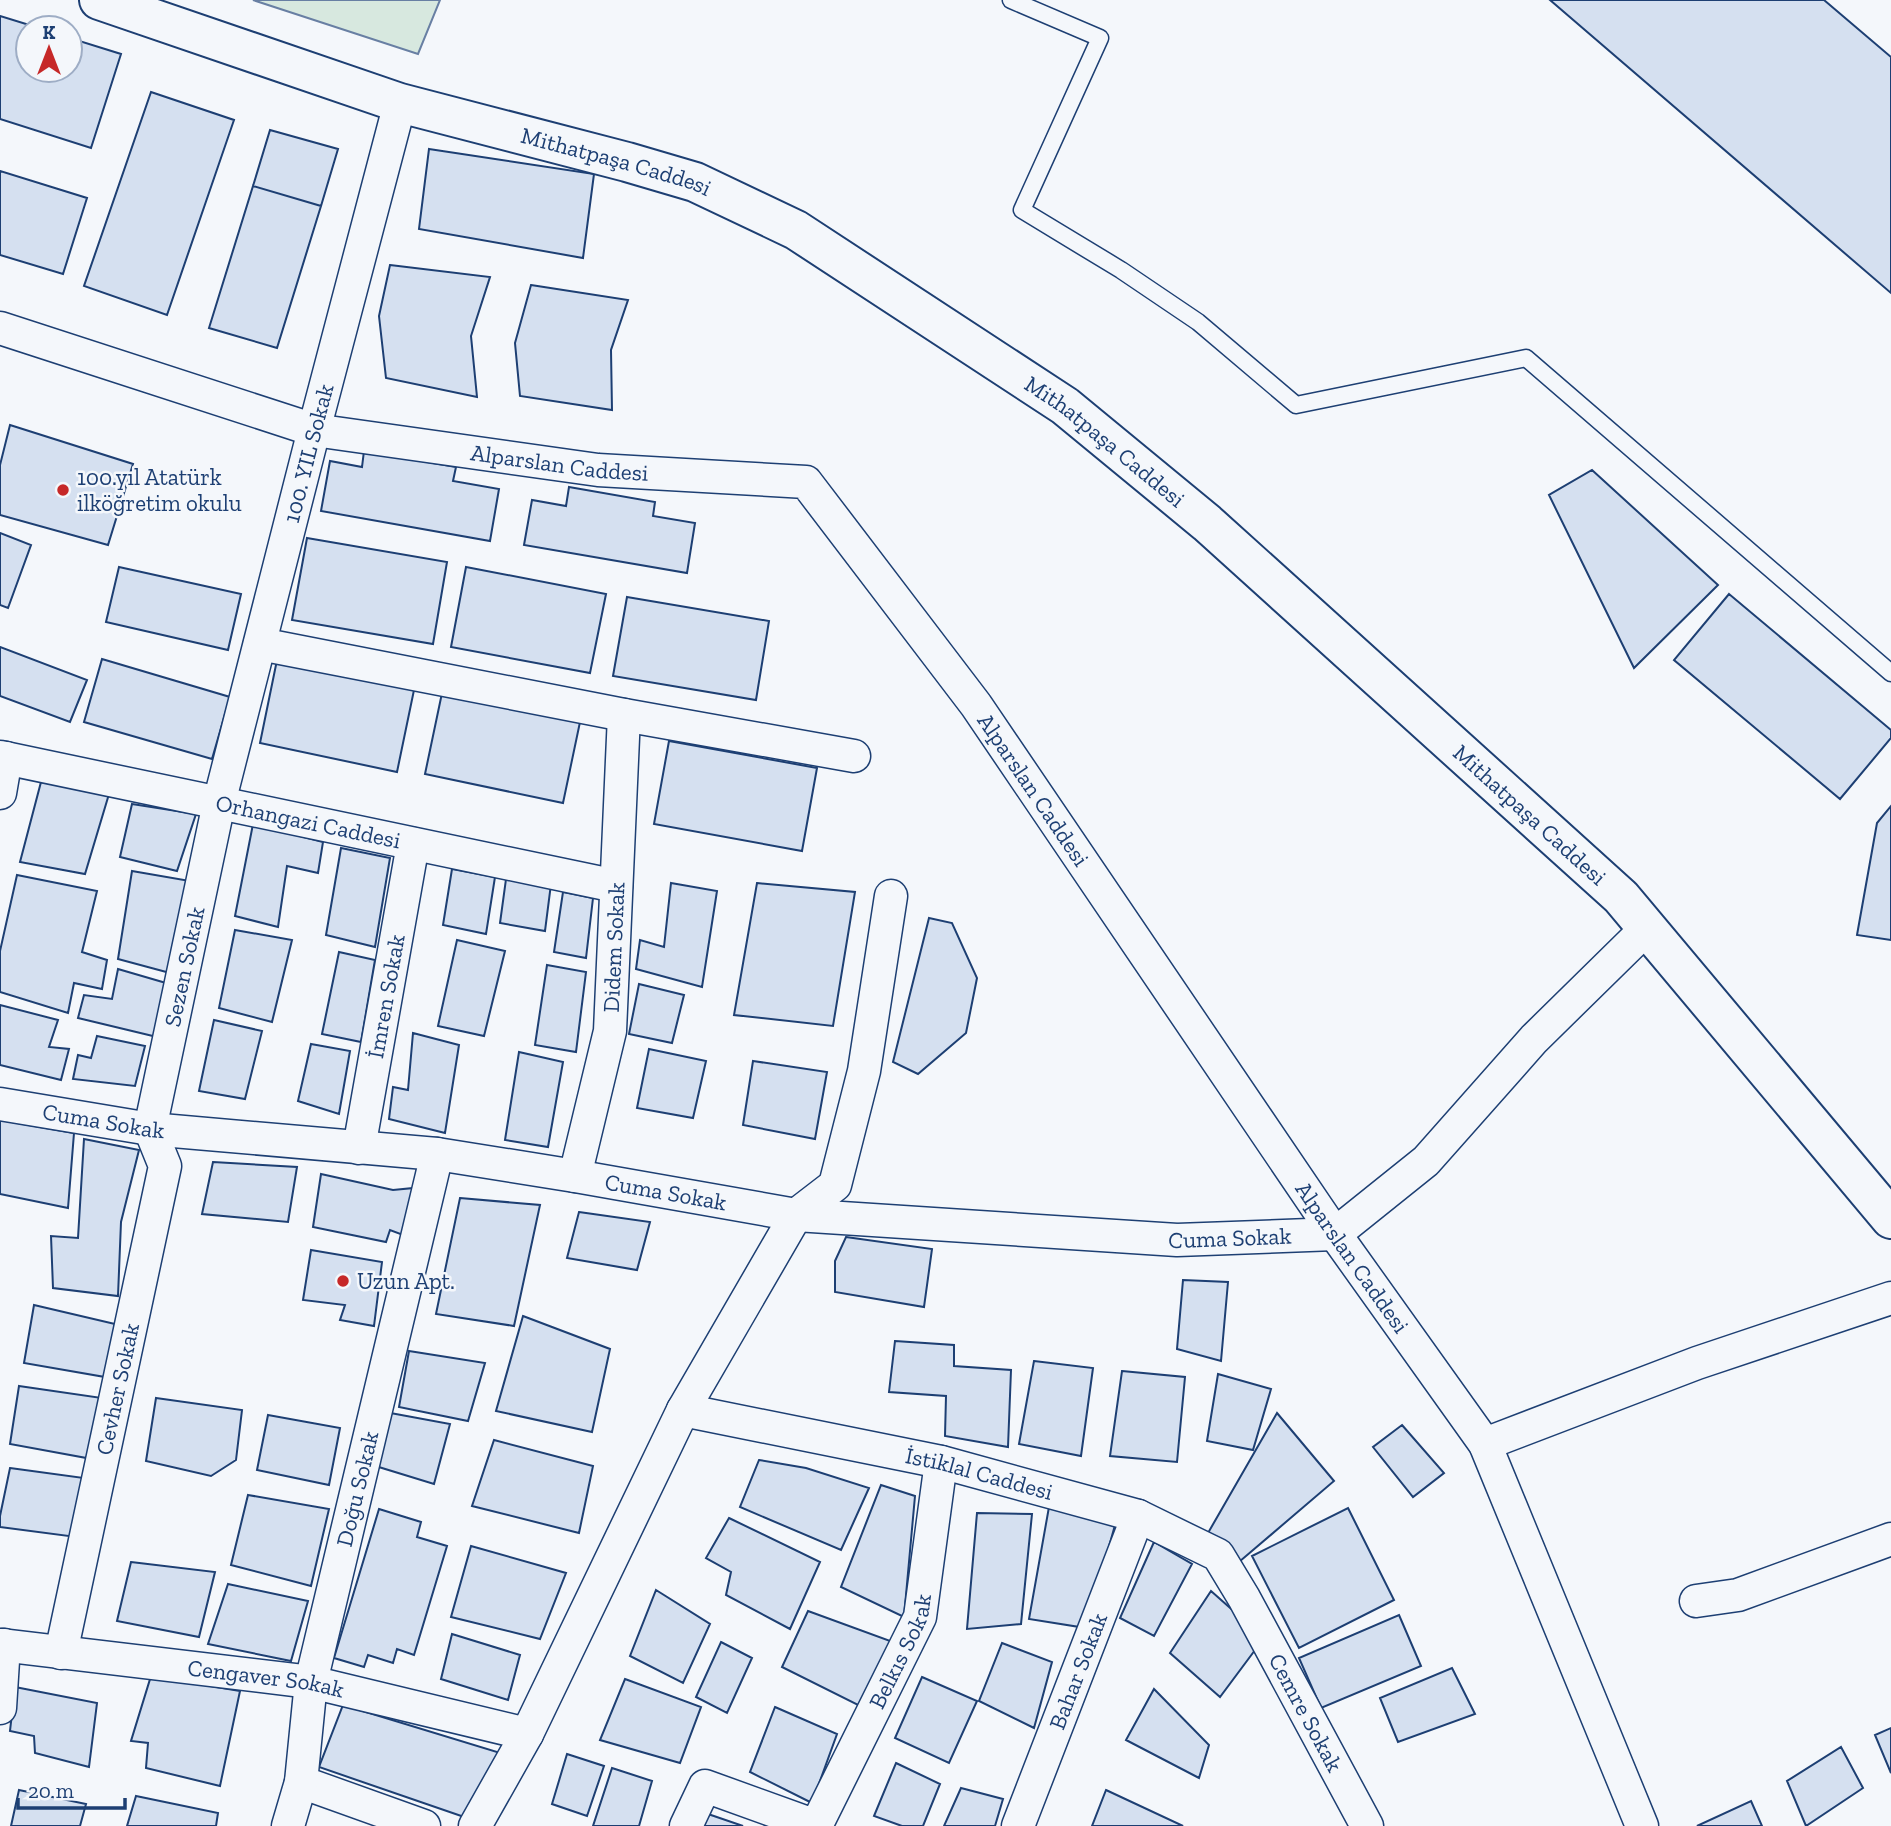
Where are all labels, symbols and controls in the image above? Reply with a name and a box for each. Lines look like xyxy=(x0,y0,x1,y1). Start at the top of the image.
north arrow xyxy=(14,14,84,84)
text: K xyxy=(43,21,56,44)
street label: Mithatpaşa Caddesi xyxy=(518,121,716,202)
street label: Mithatpaşa Caddesi xyxy=(1020,370,1191,513)
street label: 100. YIL Sokak xyxy=(277,381,340,526)
street label: Alparslan Caddesi xyxy=(469,438,649,487)
place label: 100.yıl Atatürk ilköğretim okulu xyxy=(77,463,242,517)
marker: 100.yıl Atatürk ilköğretim okulu xyxy=(55,482,71,498)
street label: Alparslan Caddesi xyxy=(972,708,1095,871)
street label: Mithatpaşa Caddesi xyxy=(1448,738,1612,891)
street label: Orhangazi Caddesi xyxy=(213,789,403,855)
street label: Didem Sokak xyxy=(597,881,631,1013)
street label: Sezen Sokak xyxy=(158,904,211,1029)
street label: İmren Sokak xyxy=(361,932,411,1061)
street label: Cuma Sokak xyxy=(41,1097,166,1144)
street label: Cuma Sokak xyxy=(603,1168,729,1216)
street label: Alparslan Caddesi xyxy=(1289,1176,1415,1338)
street label: Cuma Sokak xyxy=(1167,1222,1292,1254)
place label: Uzun Apt. xyxy=(357,1267,455,1295)
marker: Uzun Apt. xyxy=(335,1273,351,1289)
street label: Cevher Sokak xyxy=(90,1320,145,1457)
street label: Doğu Sokak xyxy=(330,1428,384,1549)
street label: İstiklal Caddesi xyxy=(903,1441,1056,1506)
street label: Belkıs Sokak xyxy=(863,1592,937,1713)
street label: Bahar Sokak xyxy=(1043,1609,1113,1733)
street label: Cemre Sokak xyxy=(1263,1649,1349,1777)
street label: Cengaver Sokak xyxy=(186,1653,347,1704)
scale bar xyxy=(18,1766,124,1810)
text: 20 m xyxy=(28,1778,74,1803)

